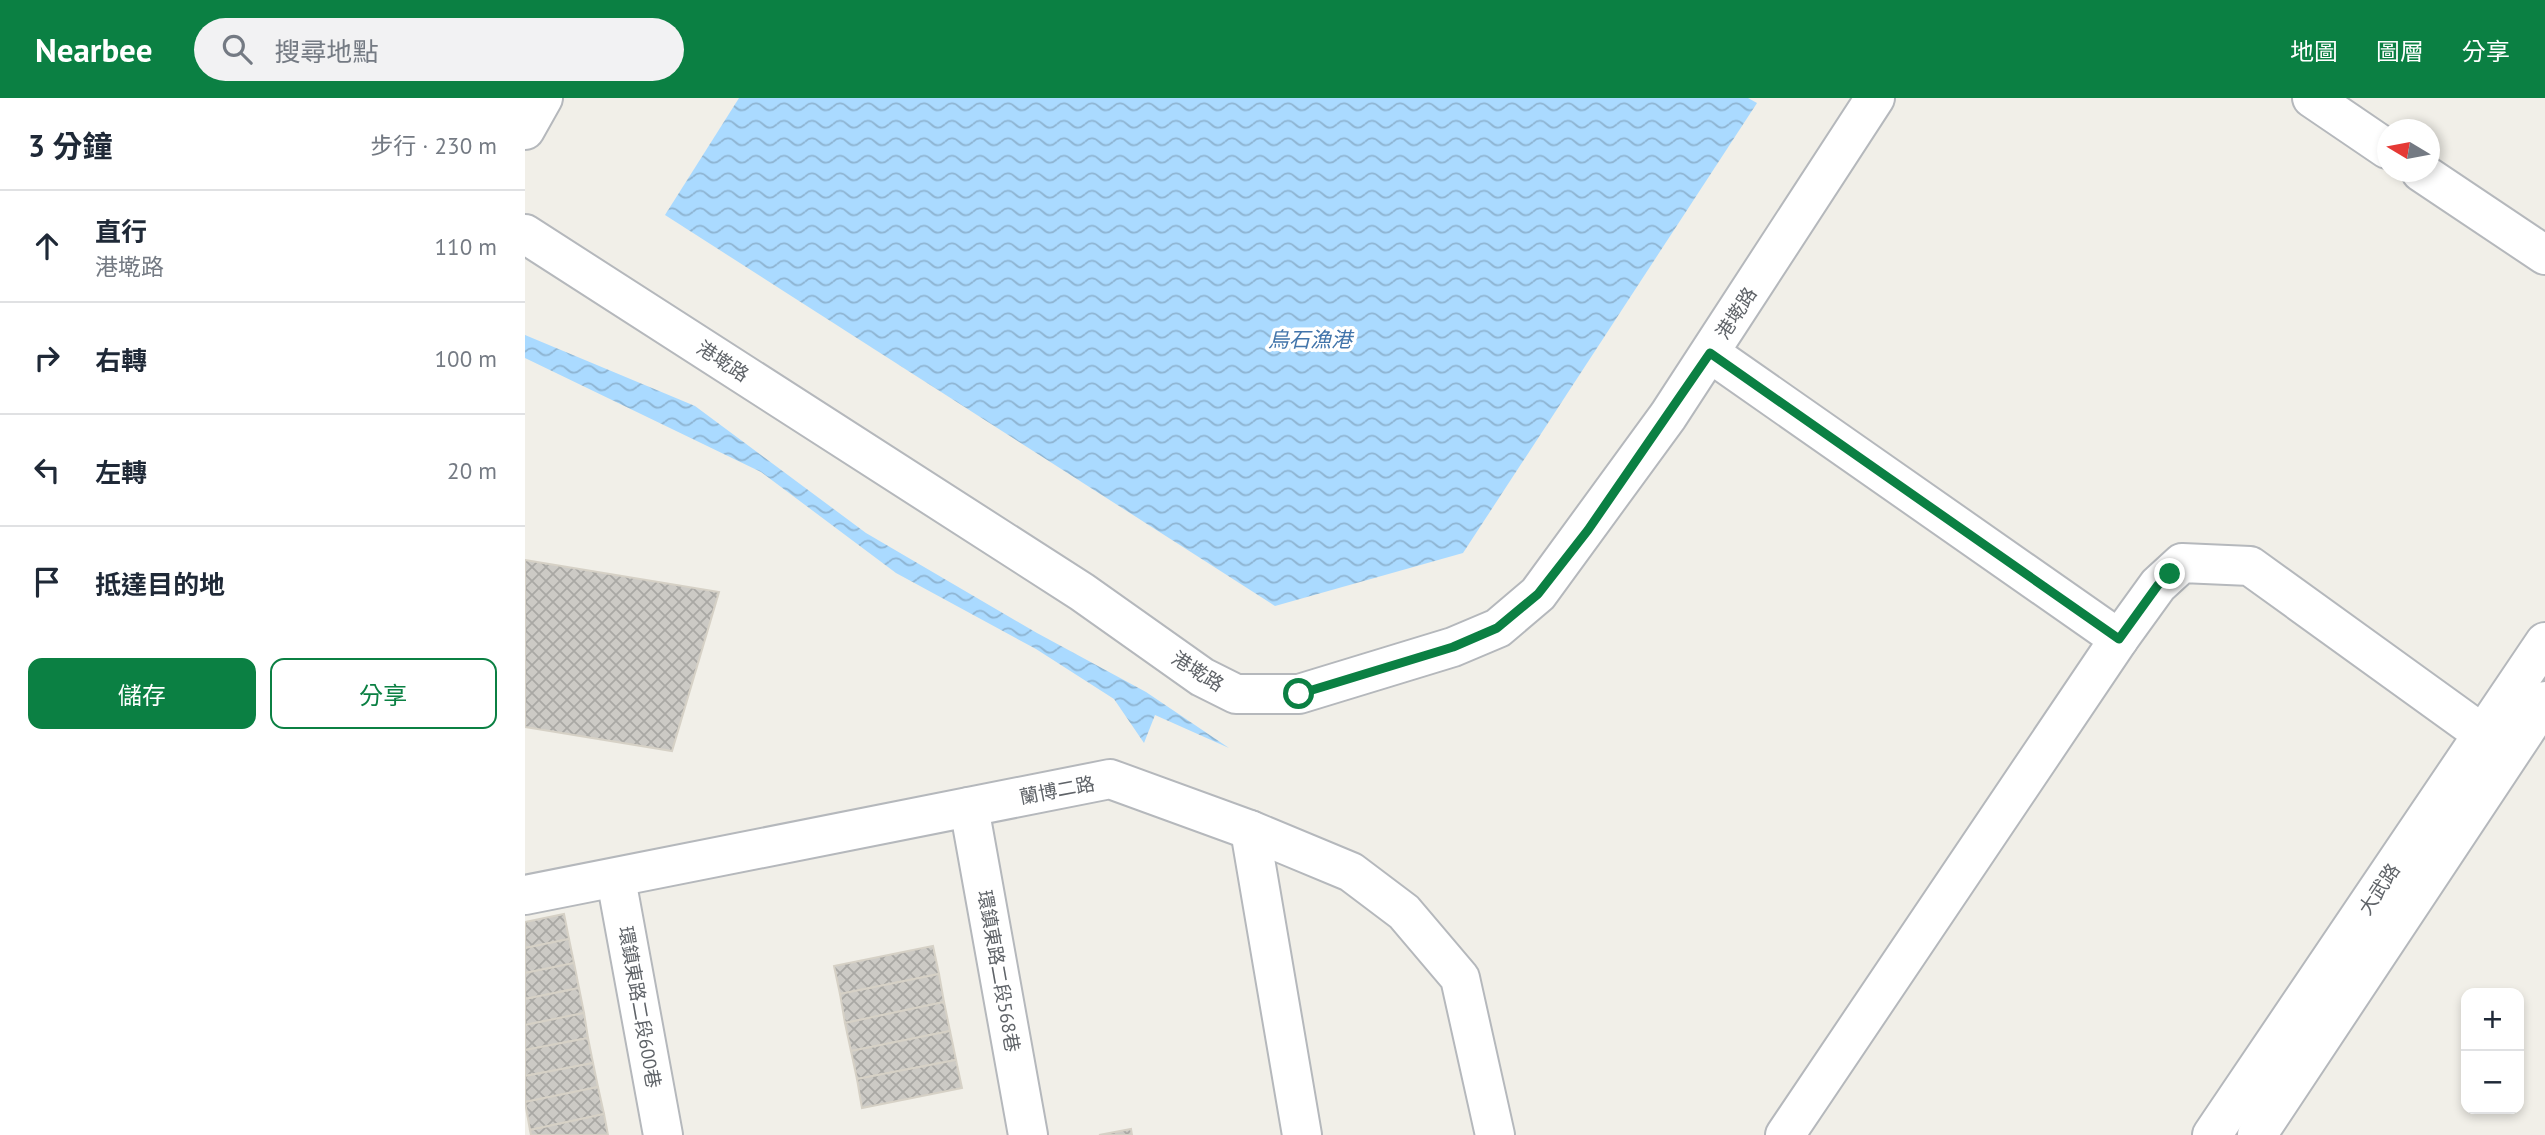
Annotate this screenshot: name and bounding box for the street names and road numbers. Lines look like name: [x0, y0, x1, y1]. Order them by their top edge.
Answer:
street label: 港墘路: [1710, 283, 1762, 343]
street label: 港墘路: [693, 335, 753, 387]
street label: 港墘路: [1167, 646, 1229, 696]
street label: 蘭博二路: [1017, 771, 1097, 809]
street label: 大武路: [2353, 859, 2405, 919]
street label: 環鎮東路二段568巷: [973, 888, 1025, 1054]
street label: 環鎮東路二段600巷: [614, 924, 666, 1090]

